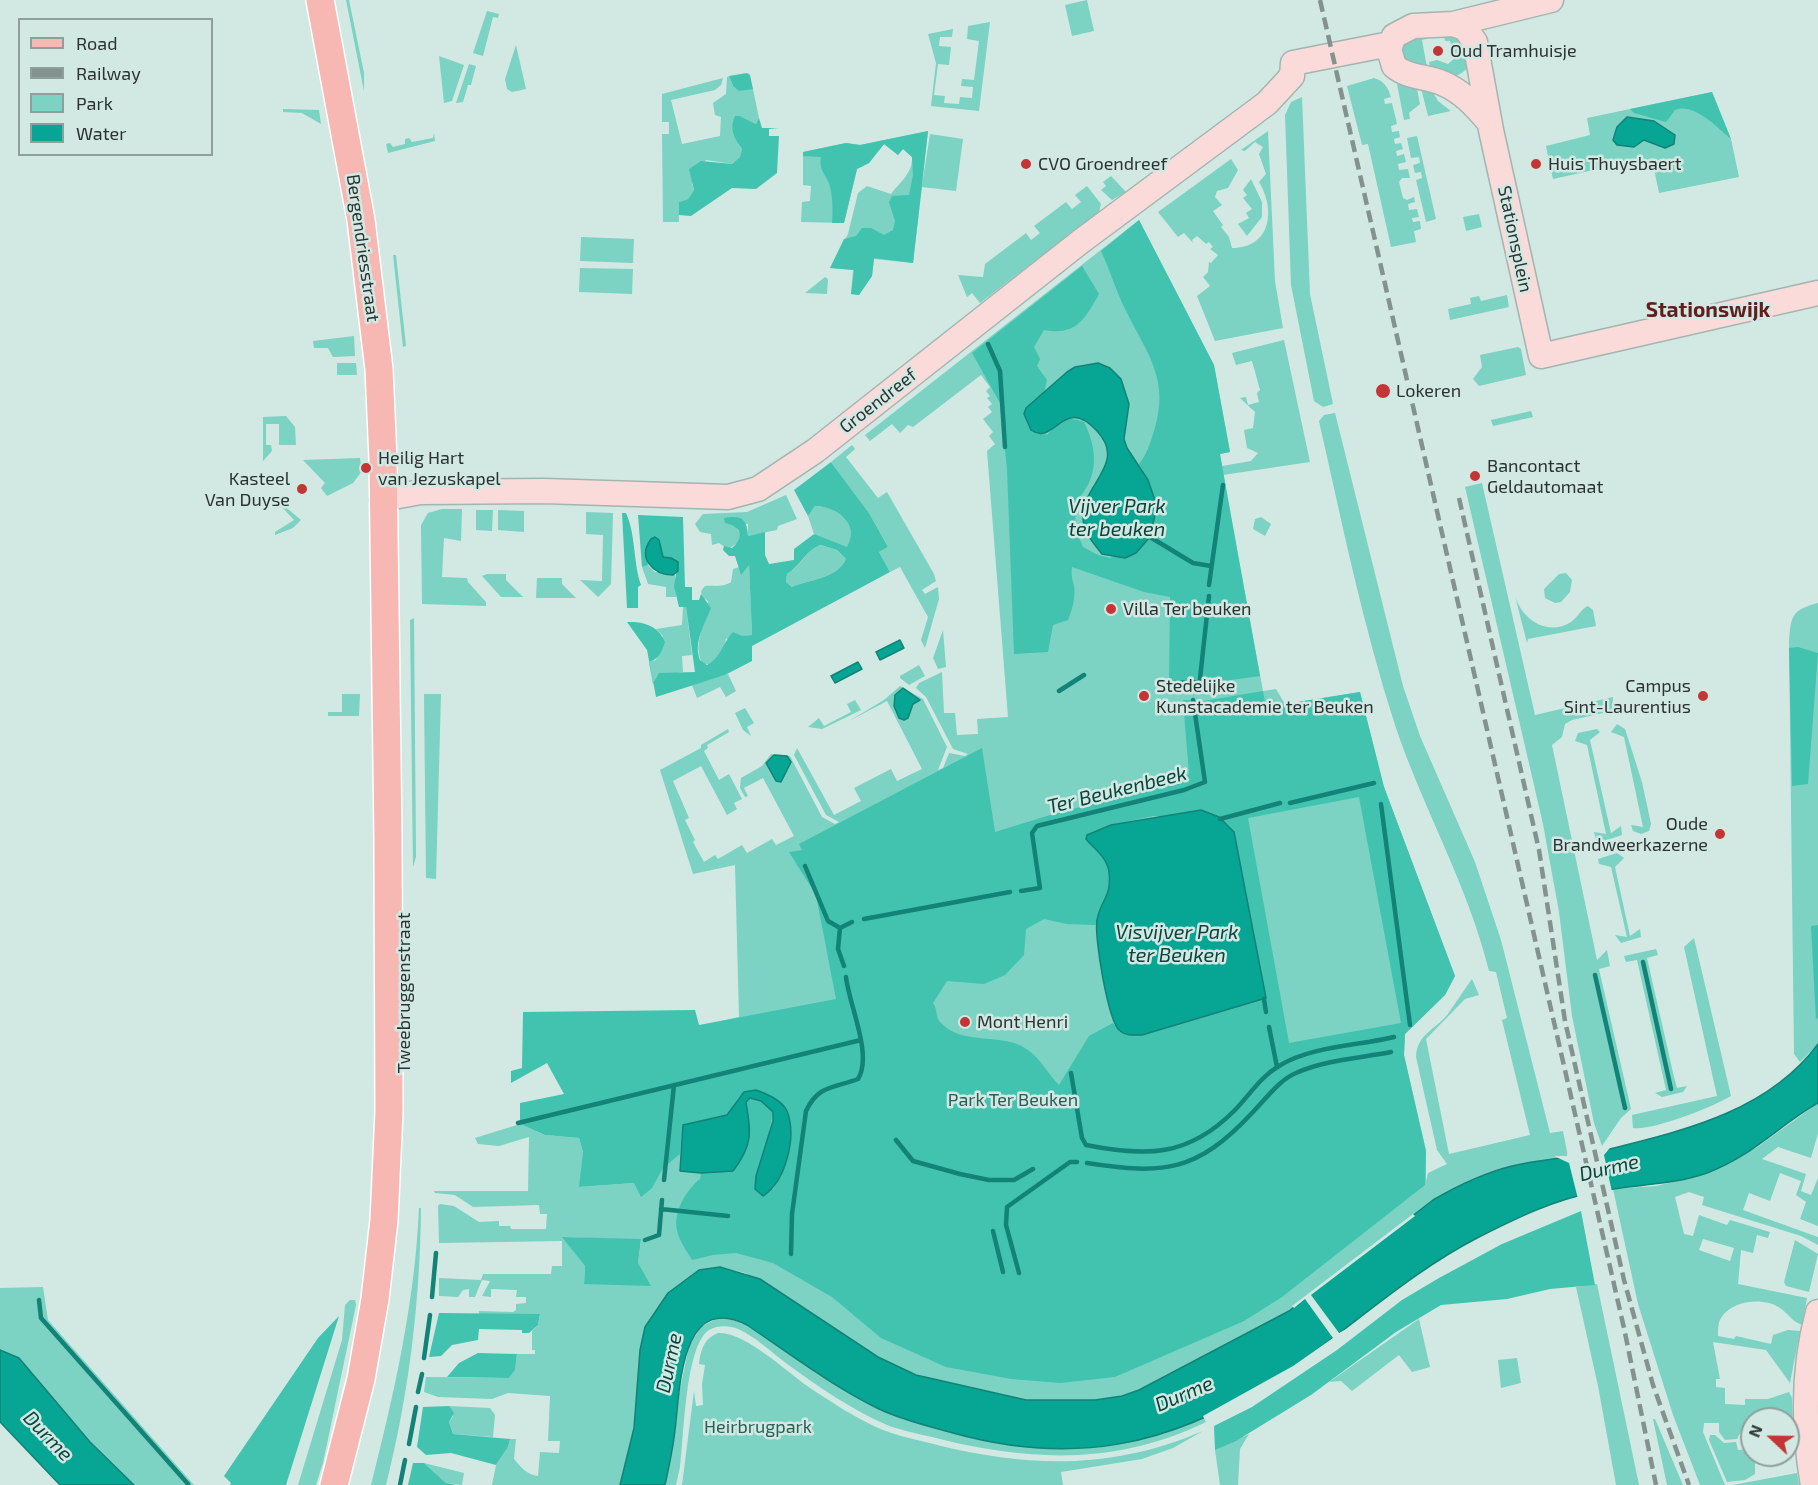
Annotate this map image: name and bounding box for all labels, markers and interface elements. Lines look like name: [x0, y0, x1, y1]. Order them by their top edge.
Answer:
legend: [18, 18, 213, 156]
text: Road: [76, 32, 117, 54]
place label: Oud Tramhuisje: [1450, 40, 1577, 62]
marker: Oud Tramhuisje: [1431, 44, 1445, 58]
text: Railway: [76, 62, 141, 84]
text: Park: [76, 92, 113, 114]
text: Water: [76, 122, 126, 144]
place label: CVO Groendreef: [1038, 153, 1167, 175]
place label: Huis Thuysbaert: [1548, 153, 1682, 175]
marker: CVO Groendreef: [1019, 157, 1033, 171]
marker: Huis Thuysbaert: [1529, 157, 1543, 171]
street label: Bergendriesstraat: [342, 173, 384, 323]
street label: Stationsplein: [1493, 184, 1537, 294]
district label: Stationswijk: [1646, 297, 1770, 323]
street label: Groendreef: [835, 364, 921, 438]
place label: Lokeren: [1396, 380, 1461, 402]
marker: Lokeren: [1374, 382, 1392, 400]
place label: Heilig Hart van Jezuskapel: [378, 447, 501, 490]
place label: Bancontact Geldautomaat: [1487, 455, 1603, 498]
marker: Heilig Hart van Jezuskapel: [359, 461, 373, 475]
place label: Kasteel Van Duyse: [205, 468, 290, 510]
marker: Bancontact Geldautomaat: [1468, 469, 1482, 483]
marker: Kasteel Van Duyse: [295, 482, 309, 496]
water label: Vijver Park ter beuken: [1068, 494, 1166, 541]
place label: Villa Ter beuken: [1123, 598, 1252, 620]
marker: Villa Ter beuken: [1104, 602, 1118, 616]
place label: Stedelijke Kunstacademie ter Beuken: [1156, 675, 1374, 718]
place label: Campus Sint-Laurentius: [1564, 675, 1691, 718]
marker: Stedelijke Kunstacademie ter Beuken: [1137, 689, 1151, 703]
marker: Campus Sint-Laurentius: [1696, 689, 1710, 703]
water label: Ter Beukenbeek: [1045, 761, 1189, 819]
place label: Oude Brandweerkazerne: [1552, 813, 1708, 856]
marker: Oude Brandweerkazerne: [1713, 827, 1727, 841]
street label: Tweebruggenstraat: [393, 913, 415, 1073]
water label: Visvijver Park ter Beuken: [1116, 920, 1238, 967]
place label: Mont Henri: [977, 1011, 1068, 1033]
marker: Mont Henri: [958, 1015, 972, 1029]
park label: Park Ter Beuken: [948, 1089, 1078, 1111]
water label: Durme: [1577, 1149, 1641, 1187]
water label: Durme: [651, 1331, 687, 1395]
water label: Durme: [1151, 1371, 1217, 1417]
water label: Durme: [18, 1406, 78, 1466]
north arrow: [1740, 1407, 1800, 1467]
park label: Heirbrugpark: [704, 1416, 812, 1438]
text: N: [1744, 1422, 1766, 1440]

